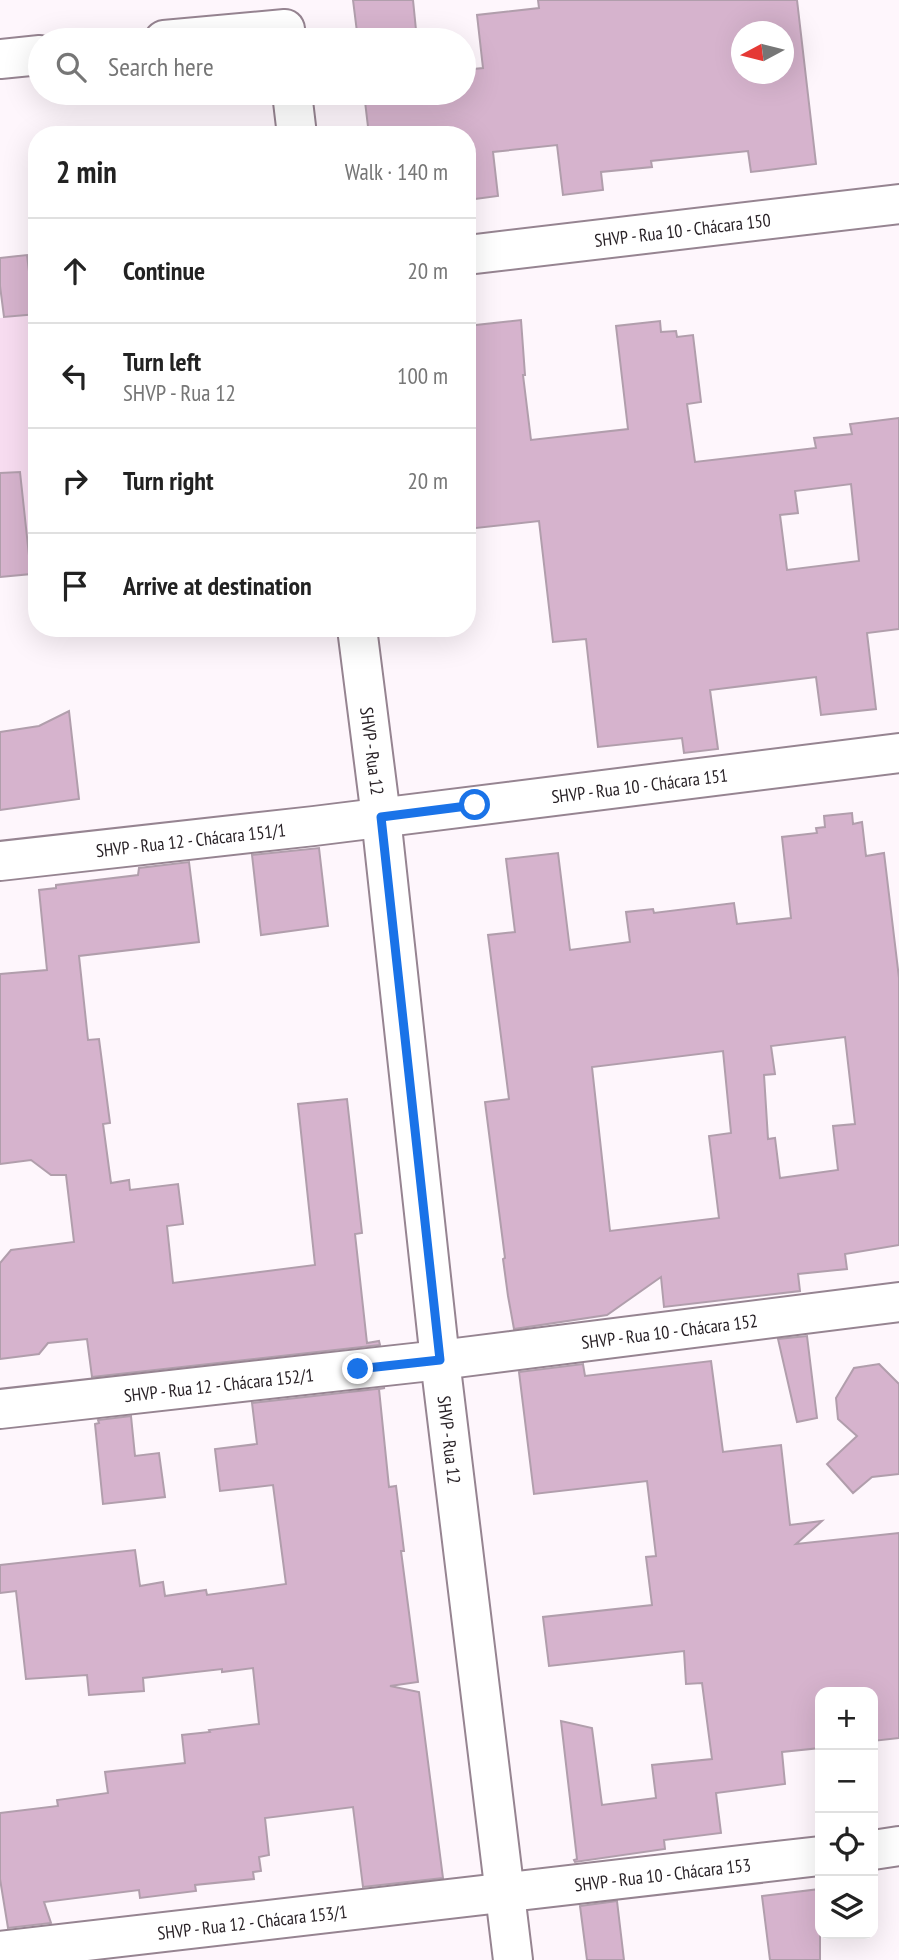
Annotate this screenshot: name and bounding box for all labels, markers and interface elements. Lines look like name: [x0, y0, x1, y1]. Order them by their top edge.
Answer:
north arrow: [731, 21, 794, 84]
search box: [28, 28, 476, 105]
icon: search: [52, 48, 90, 86]
text: Search here: [108, 50, 214, 83]
text: 2 min: [56, 152, 117, 191]
text: Walk · 140 m: [345, 157, 448, 186]
street label: SHVP - Rua 10 - Chácara 150: [593, 208, 772, 251]
icon: ahead: [56, 252, 94, 290]
text: Continue: [123, 254, 205, 287]
text: 20 m: [407, 256, 448, 285]
text: Turn left: [123, 345, 201, 378]
icon: left: [56, 357, 94, 395]
text: 100 m: [397, 361, 448, 390]
text: SHVP - Rua 12: [123, 378, 236, 407]
icon: right: [56, 462, 94, 500]
text: Turn right: [123, 464, 214, 497]
text: 20 m: [407, 466, 448, 495]
icon: arrive: [56, 567, 94, 605]
text: Arrive at destination: [123, 569, 312, 602]
street label: SHVP - Rua 12: [356, 706, 390, 796]
street label: SHVP - Rua 10 - Chácara 151: [550, 763, 729, 808]
route start: [459, 789, 490, 820]
street label: SHVP - Rua 12 - Chácara 151/1: [95, 818, 287, 862]
street label: SHVP - Rua 10 - Chácara 152: [580, 1308, 759, 1354]
route end: [342, 1353, 373, 1384]
street label: SHVP - Rua 12 - Chácara 152/1: [123, 1363, 315, 1407]
street label: SHVP - Rua 12: [433, 1394, 466, 1485]
map controls: [815, 1687, 878, 1939]
button: +: [815, 1687, 878, 1750]
button: −: [815, 1750, 878, 1813]
button: locate: [815, 1813, 878, 1876]
street label: SHVP - Rua 10 - Chácara 153: [573, 1853, 752, 1896]
button: layers: [815, 1876, 878, 1939]
street label: SHVP - Rua 12 - Chácara 153/1: [156, 1899, 348, 1944]

